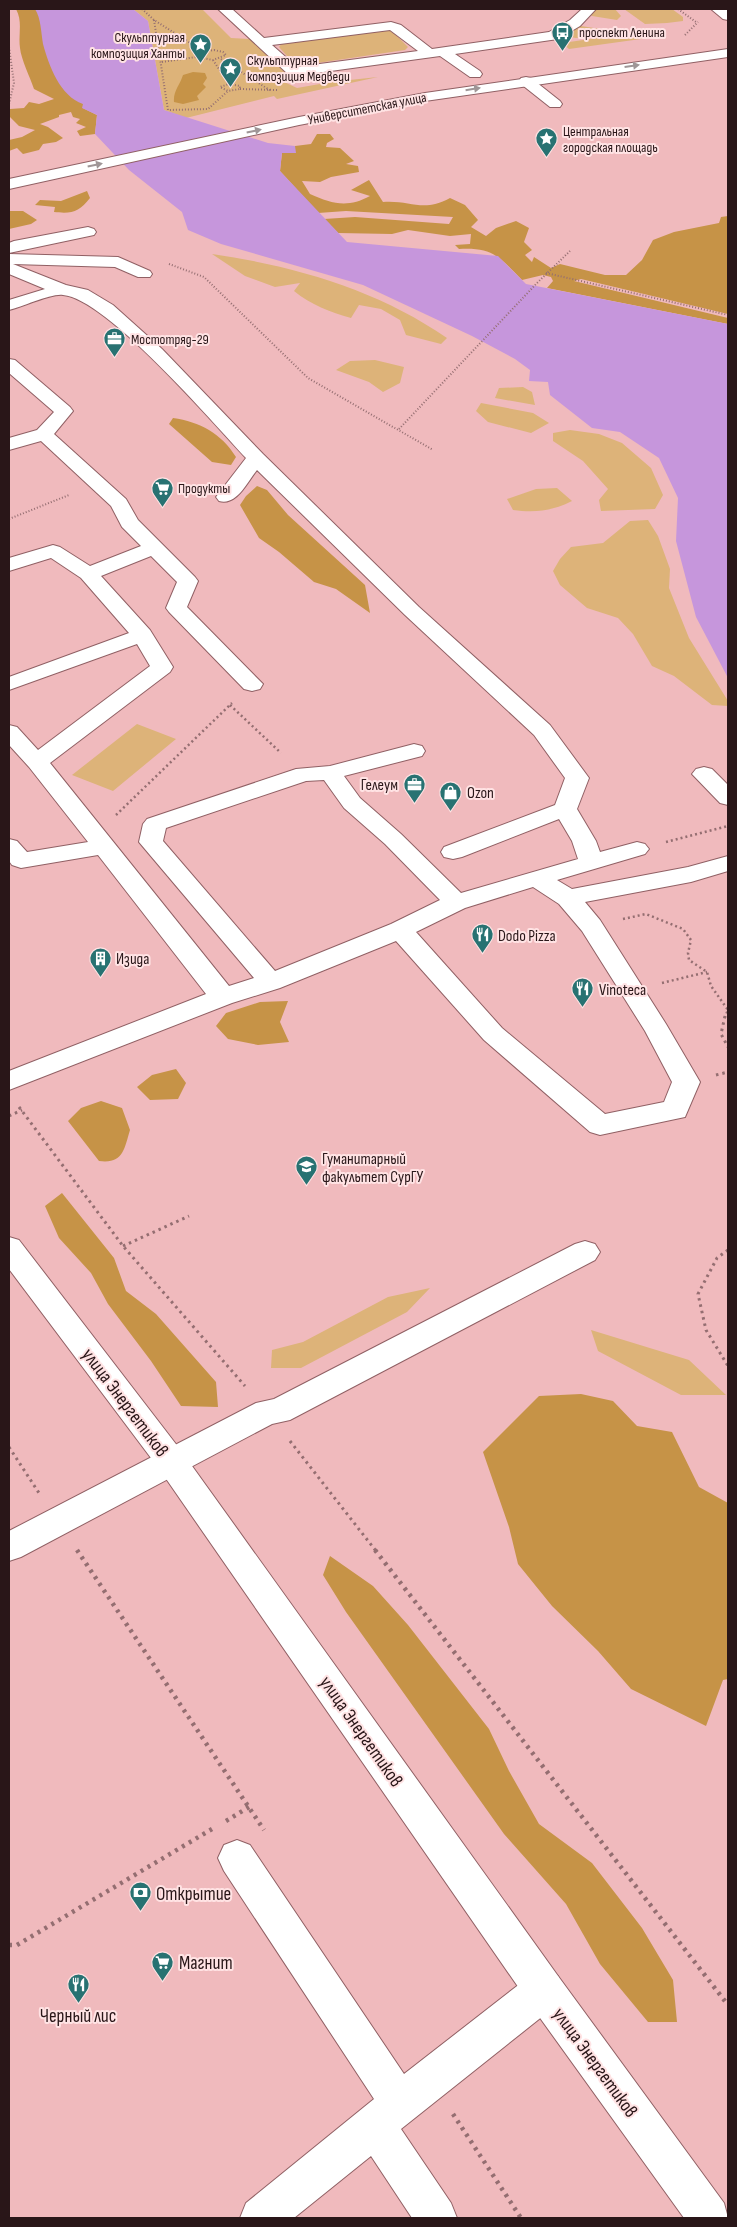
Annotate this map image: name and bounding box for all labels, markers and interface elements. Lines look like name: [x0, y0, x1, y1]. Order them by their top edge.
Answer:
bus stop icon: проспект Ленина: [551, 20, 575, 51]
place label: проспект Ленина: [579, 24, 665, 41]
place label: Скульптурная композиция Ханты: [91, 29, 185, 62]
place icon: Скульптурная композиция Ханты: [189, 33, 213, 64]
place label: Скульптурная композиция Медведи: [247, 52, 350, 85]
place icon: Скульптурная композиция Медведи: [219, 56, 243, 87]
one-way arrow: [624, 62, 640, 70]
one-way arrow: [465, 85, 481, 93]
street label: Университетская улица: [306, 89, 428, 128]
place label: Центральная городская площадь: [563, 123, 658, 156]
one-way arrow: [247, 127, 262, 135]
place icon: Центральная городская площадь: [535, 127, 559, 158]
one-way arrow: [88, 161, 103, 169]
office icon: Мостотряд-29: [103, 327, 127, 358]
place label: Мостотряд-29: [131, 331, 209, 348]
supermarket icon: Продукты: [150, 476, 174, 507]
place label: Продукты: [178, 480, 230, 497]
office icon: Гелеум: [402, 772, 426, 803]
place label: Гелеум: [361, 776, 398, 795]
shop icon: Ozon: [439, 780, 463, 811]
place label: Ozon: [467, 784, 494, 803]
restaurant icon: Dodo Pizza: [470, 923, 494, 954]
place label: Dodo Pizza: [498, 927, 556, 946]
building icon: Изида: [88, 946, 112, 977]
place label: Изида: [116, 950, 149, 969]
restaurant icon: Vinoteca: [571, 977, 595, 1008]
place label: Vinoteca: [599, 981, 646, 1000]
place label: Гуманитарный факультет СурГУ: [322, 1150, 424, 1187]
school or university icon: Гуманитарный факультет СурГУ: [294, 1155, 318, 1186]
street label: улица Энергетиков: [77, 1344, 173, 1462]
street label: улица Энергетиков: [314, 1672, 407, 1792]
bank icon: Открытие: [128, 1881, 152, 1912]
place label: Открытие: [156, 1883, 231, 1906]
supermarket icon: Магнит: [151, 1950, 175, 1981]
place label: Магнит: [179, 1952, 233, 1975]
restaurant icon: Черный лис: [66, 1972, 90, 2003]
street label: улица Энергетиков: [547, 2004, 642, 2122]
place label: Черный лис: [40, 2005, 116, 2028]

